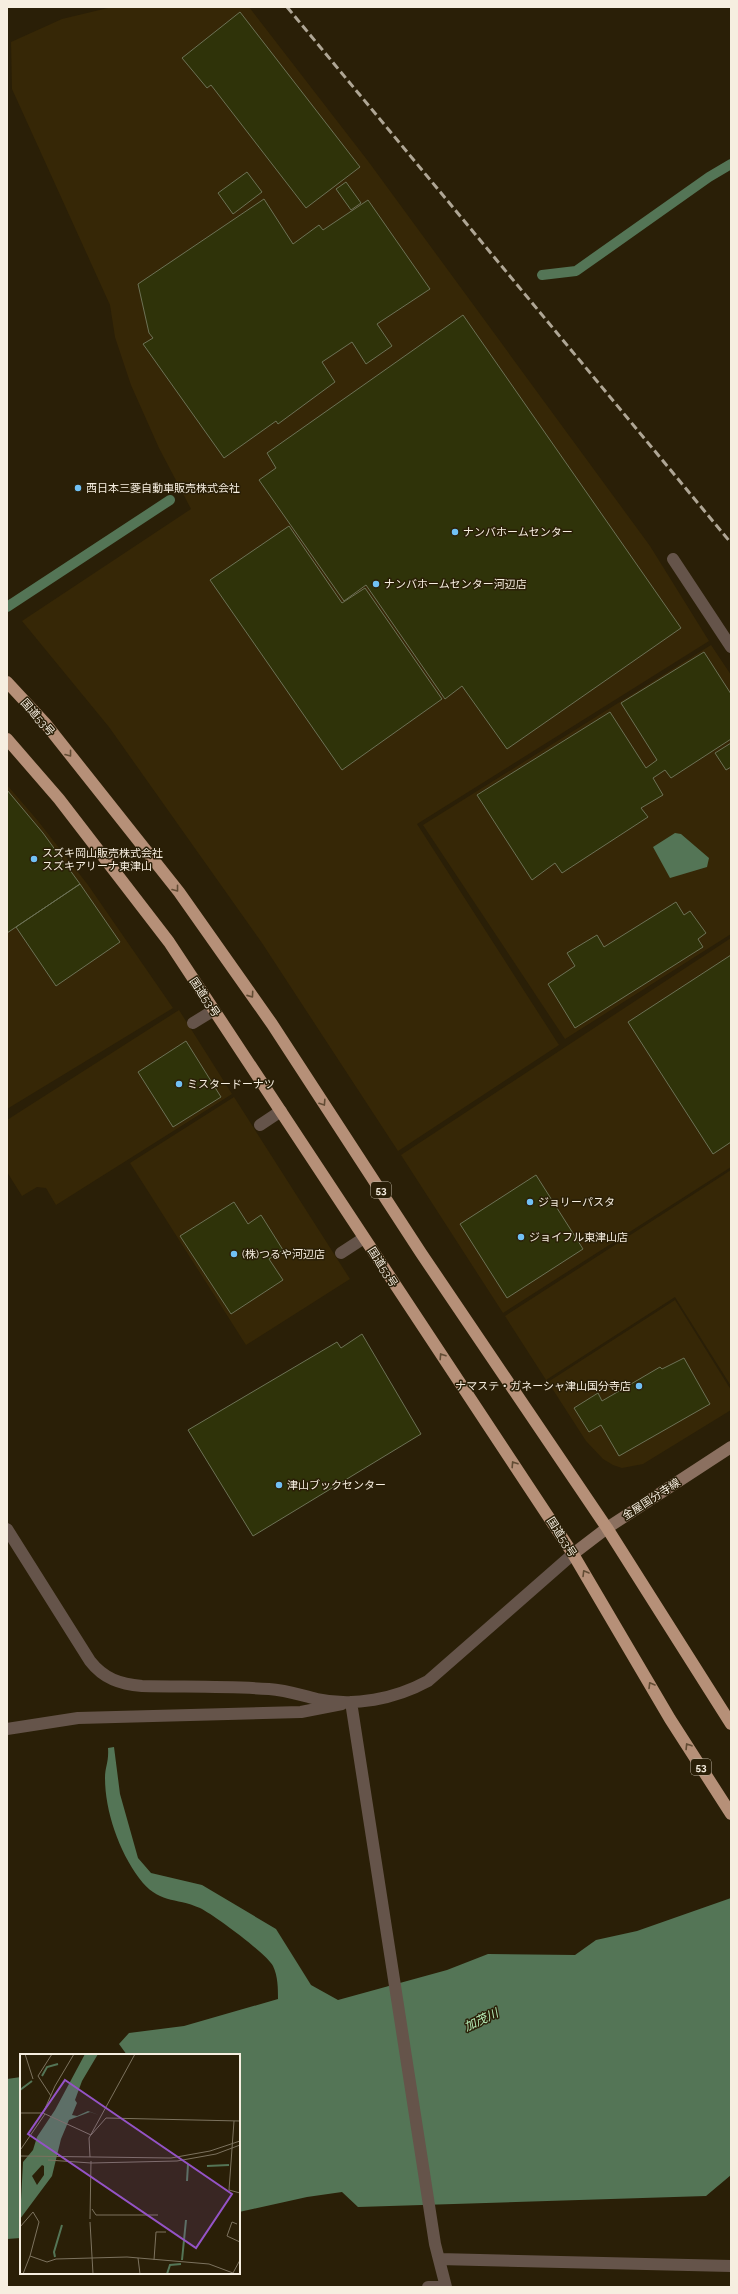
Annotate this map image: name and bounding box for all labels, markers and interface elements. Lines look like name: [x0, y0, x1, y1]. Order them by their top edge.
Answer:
place label: 西日本三菱自動車販売株式会社: [86, 482, 240, 495]
marker: 西日本三菱自動車販売株式会社: [73, 483, 83, 493]
place label: ナンバホームセンター: [463, 526, 573, 539]
marker: ナンバホームセンター: [450, 527, 460, 537]
place label: ナンバホームセンター河辺店: [384, 578, 527, 591]
marker: ナンバホームセンター河辺店: [371, 579, 381, 589]
street label: 国道53号: [18, 696, 57, 739]
one-way arrow: [64, 749, 71, 756]
place label: スズキ岡山販売株式会社 スズキアリーナ東津山: [42, 847, 163, 873]
marker: スズキ岡山販売株式会社 スズキアリーナ東津山: [29, 854, 39, 864]
one-way arrow: [171, 884, 178, 891]
street label: 国道53号: [187, 975, 223, 1020]
one-way arrow: [246, 990, 253, 997]
place label: ミスタードーナツ: [187, 1078, 275, 1091]
marker: ミスタードーナツ: [174, 1079, 184, 1089]
one-way arrow: [318, 1099, 326, 1106]
road number: 53: [371, 1182, 391, 1198]
place label: ジョリーパスタ: [538, 1196, 615, 1209]
marker: ジョリーパスタ: [525, 1197, 535, 1207]
place label: ジョイフル東津山店: [529, 1231, 628, 1244]
marker: ジョイフル東津山店: [516, 1232, 526, 1242]
street label: 国道53号: [365, 1245, 400, 1290]
place label: (株)つるや河辺店: [242, 1248, 325, 1261]
marker: (株)つるや河辺店: [229, 1249, 239, 1259]
one-way arrow: [439, 1353, 447, 1360]
place label: ナマステ・ガネーシャ津山国分寺店: [455, 1380, 631, 1393]
marker: ナマステ・ガネーシャ津山国分寺店: [634, 1381, 644, 1391]
one-way arrow: [512, 1462, 519, 1469]
street label: 金屋国分寺線: [620, 1476, 682, 1523]
place label: 津山ブックセンター: [287, 1479, 386, 1492]
marker: 津山ブックセンター: [274, 1480, 284, 1490]
street label: 国道53号: [544, 1515, 579, 1560]
one-way arrow: [582, 1570, 589, 1577]
one-way arrow: [648, 1682, 655, 1689]
one-way arrow: [685, 1743, 692, 1750]
road number: 53: [691, 1759, 711, 1775]
water label: 加茂川: [462, 2005, 502, 2034]
inset map: [20, 2054, 240, 2274]

